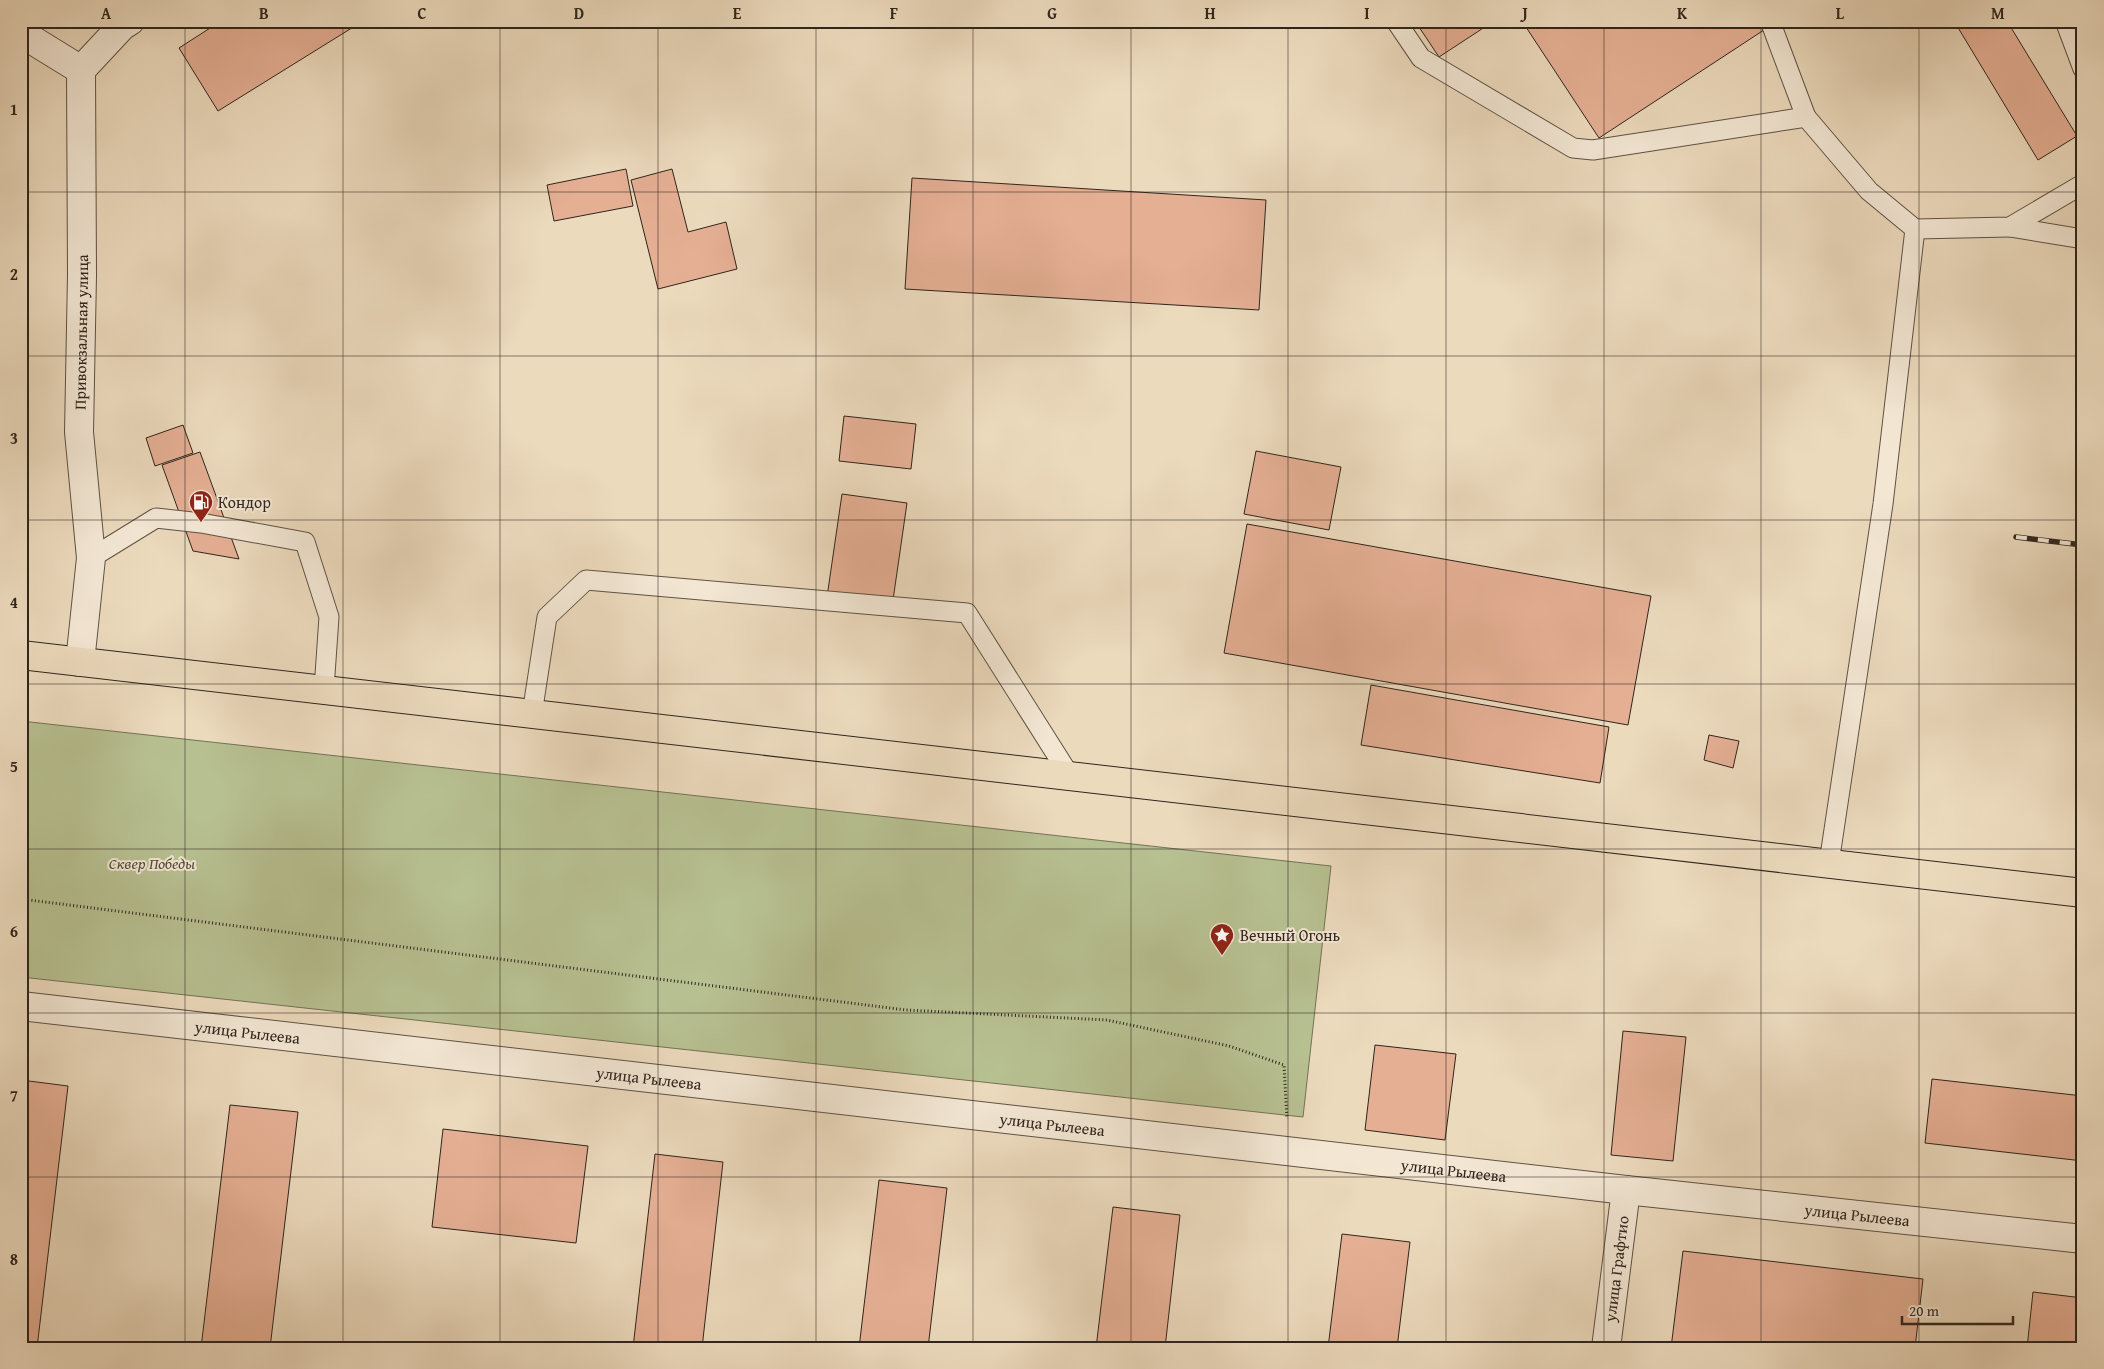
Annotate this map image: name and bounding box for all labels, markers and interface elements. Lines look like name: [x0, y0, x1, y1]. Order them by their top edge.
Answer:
text: A: [101, 1, 112, 25]
text: B: [259, 1, 269, 25]
text: C: [417, 1, 427, 25]
text: D: [574, 1, 584, 25]
text: E: [733, 1, 742, 25]
text: F: [890, 1, 898, 25]
text: G: [1047, 1, 1057, 25]
text: H: [1204, 1, 1216, 25]
text: I: [1364, 1, 1370, 25]
text: J: [1519, 1, 1528, 25]
text: K: [1677, 1, 1688, 25]
text: L: [1836, 1, 1845, 25]
text: M: [1991, 1, 2005, 25]
text: 1: [10, 97, 18, 121]
street label: Привокзальная улица: [67, 254, 94, 410]
text: 2: [10, 262, 18, 286]
text: 3: [10, 426, 18, 450]
fuel station icon: Кондор: [188, 489, 214, 523]
place label: Кондор: [218, 490, 271, 514]
text: 4: [10, 590, 18, 614]
text: 5: [10, 754, 18, 778]
park label: Сквер Победы: [109, 851, 195, 875]
text: 6: [10, 919, 18, 943]
place icon: Вечный Огонь: [1209, 922, 1235, 956]
place label: Вечный Огонь: [1240, 923, 1341, 947]
street label: улица Рылеева: [193, 1014, 302, 1050]
street label: улица Рылеева: [594, 1060, 703, 1096]
text: 7: [10, 1083, 18, 1107]
street label: улица Рылеева: [997, 1106, 1107, 1142]
street label: улица Рылеева: [1399, 1152, 1508, 1188]
street label: улица Рылеева: [1802, 1197, 1911, 1232]
street label: улица Графтио: [1597, 1214, 1635, 1324]
text: 8: [10, 1247, 18, 1271]
scale bar: [1902, 1294, 2013, 1326]
text: 20 m: [1909, 1300, 1940, 1321]

